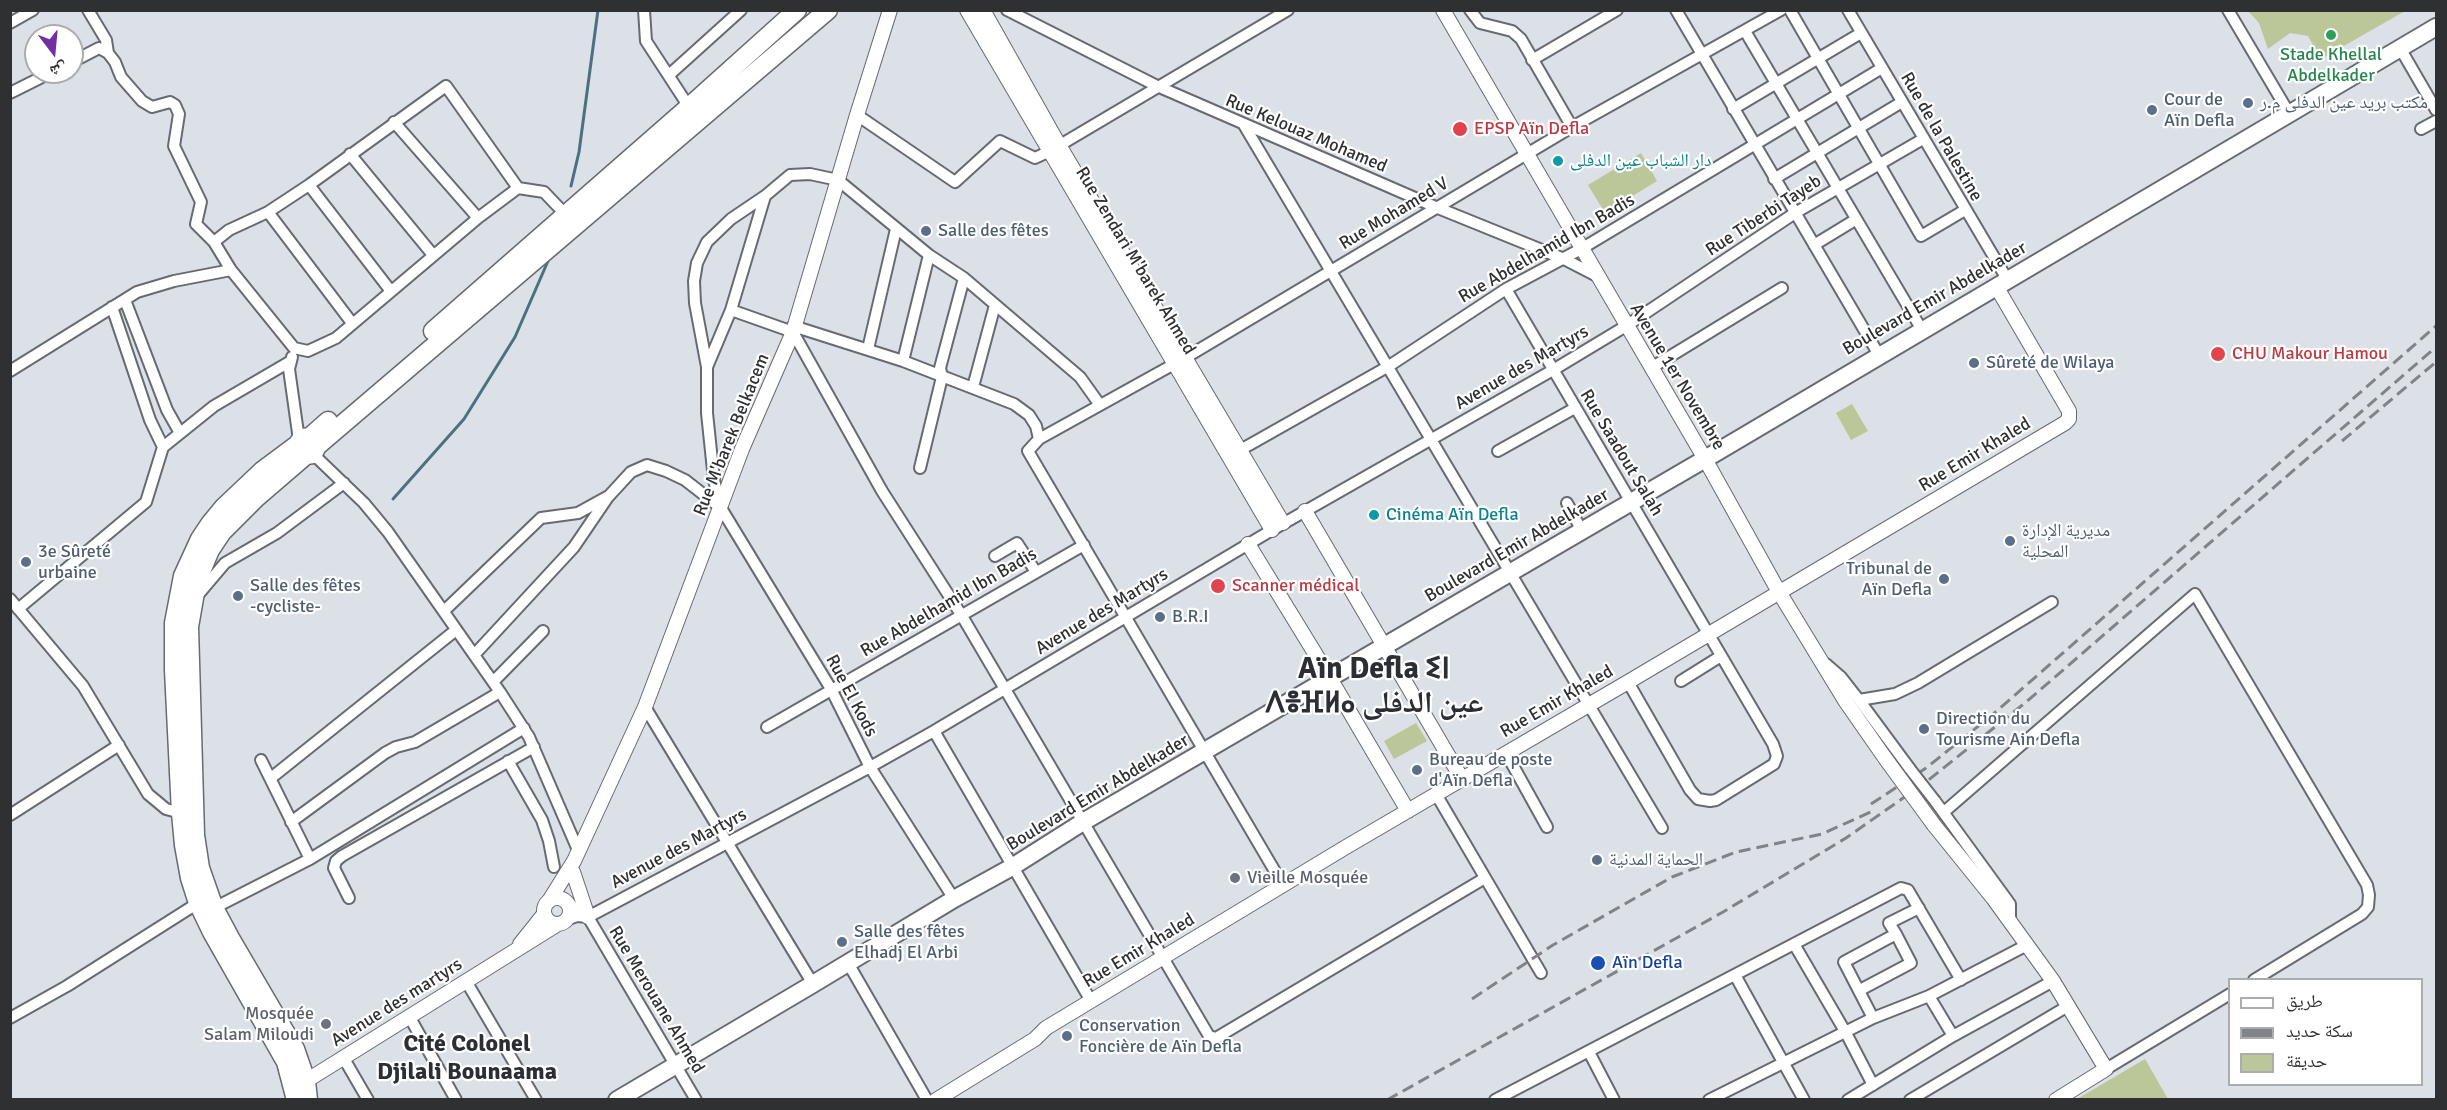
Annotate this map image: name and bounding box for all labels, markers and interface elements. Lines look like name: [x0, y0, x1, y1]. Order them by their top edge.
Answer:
north arrow: [24, 24, 84, 84]
marker: Stade Khellal Abdelkader: [2324, 28, 2338, 42]
place label: Stade Khellal Abdelkader: [2280, 44, 2382, 86]
text: ش: [47, 57, 69, 81]
street label: Rue de la Palestine: [1895, 69, 1987, 205]
place label: Cour de Aïn Defla: [2164, 89, 2235, 132]
street label: Rue Kelouaz Mohamed: [1222, 90, 1390, 178]
place label: مكتب بريد عين الدفلى م.ر: [2260, 92, 2428, 114]
marker: مكتب بريد عين الدفلى م.ر: [2241, 96, 2255, 110]
marker: Cour de Aïn Defla: [2145, 103, 2159, 117]
place label: EPSP Aïn Defla: [1474, 118, 1589, 140]
marker: EPSP Aïn Defla: [1451, 120, 1469, 138]
place label: دار الشباب عين الدفلى: [1570, 150, 1711, 172]
marker: دار الشباب عين الدفلى: [1551, 154, 1565, 168]
street label: Rue Zendari M'barek Ahmed: [1070, 163, 1200, 359]
street label: Rue Tiberbi Tayeb: [1702, 171, 1826, 261]
street label: Rue Mohamed V: [1336, 173, 1452, 255]
street label: Rue Abdelhamid Ibn Badis: [1455, 190, 1639, 308]
place label: Salle des fêtes: [938, 220, 1049, 242]
marker: Salle des fêtes: [919, 224, 933, 238]
street label: Boulevard Emir Abdelkader: [1839, 237, 2031, 361]
street label: Avenue 1er Novembre: [1625, 300, 1729, 454]
street label: Avenue des Martyrs: [1451, 321, 1593, 415]
place label: CHU Makour Hamou: [2232, 343, 2388, 365]
marker: CHU Makour Hamou: [2209, 345, 2227, 363]
street label: Rue M'barek Belkacem: [690, 351, 774, 519]
place label: Sûreté de Wilaya: [1986, 352, 2114, 374]
marker: Sûreté de Wilaya: [1967, 356, 1981, 370]
street label: Rue Saadout Salah: [1575, 386, 1667, 520]
street label: Rue Emir Khaled: [1915, 413, 2035, 497]
street label: Boulevard Emir Abdelkader: [1421, 484, 1613, 608]
place label: Cinéma Aïn Defla: [1386, 504, 1519, 526]
marker: Cinéma Aïn Defla: [1367, 508, 1381, 522]
place label: مديرية الإدارة المحلية: [2022, 520, 2110, 562]
marker: مديرية الإدارة المحلية: [2003, 534, 2017, 548]
place label: 3e Sûreté urbaine: [38, 541, 111, 584]
street label: Rue Abdelhamid Ibn Badis: [857, 544, 1041, 662]
marker: 3e Sûreté urbaine: [19, 555, 33, 569]
place label: Tribunal de Aïn Defla: [1846, 558, 1932, 600]
street label: Avenue des Martyrs: [1032, 564, 1172, 660]
marker: Tribunal de Aïn Defla: [1937, 572, 1951, 586]
place label: Salle des fêtes -cycliste-: [250, 575, 361, 618]
place label: Scanner médical: [1232, 575, 1359, 597]
marker: Scanner médical: [1209, 577, 1227, 595]
marker: Salle des fêtes -cycliste-: [231, 589, 245, 603]
place label: B.R.I: [1172, 606, 1208, 628]
marker: B.R.I: [1153, 610, 1167, 624]
street label: Rue El Kods: [820, 651, 882, 741]
district label: Aïn Defla ⵉⵏ ⴷⴻⴼⵍⴰ عين الدفلى: [1265, 652, 1483, 722]
street label: Rue Emir Khaled: [1497, 661, 1617, 743]
place label: Direction du Tourisme Ain Defla: [1936, 708, 2080, 750]
marker: Direction du Tourisme Ain Defla: [1917, 722, 1931, 736]
street label: Boulevard Emir Abdelkader: [1003, 730, 1193, 856]
place label: Bureau de poste d'Aïn Defla: [1429, 749, 1552, 792]
marker: Bureau de poste d'Aïn Defla: [1410, 763, 1424, 777]
street label: Avenue des Martyrs: [607, 804, 751, 894]
place label: الحماية المدنية: [1609, 849, 1703, 871]
marker: الحماية المدنية: [1590, 853, 1604, 867]
place label: Vieille Mosquée: [1247, 867, 1368, 889]
marker: Vieille Mosquée: [1228, 871, 1242, 885]
street label: Rue Emir Khaled: [1079, 909, 1199, 993]
place label: Salle des fêtes Elhadj El Arbi: [854, 921, 965, 964]
street label: Rue Merouane Ahmed: [604, 923, 708, 1077]
marker: Salle des fêtes Elhadj El Arbi: [835, 935, 849, 949]
place label: Aïn Defla: [1612, 952, 1683, 974]
street label: Avenue des martyrs: [328, 954, 466, 1052]
marker: Aïn Defla: [1589, 954, 1607, 972]
legend: [2228, 978, 2423, 1086]
text: طريق: [2286, 990, 2323, 1012]
place label: Mosquée Salam Miloudi: [204, 1003, 314, 1046]
place label: Conservation Foncière de Aïn Defla: [1079, 1015, 1242, 1058]
marker: Mosquée Salam Miloudi: [319, 1017, 333, 1031]
text: سكة حديد: [2286, 1020, 2353, 1042]
marker: Conservation Foncière de Aïn Defla: [1060, 1029, 1074, 1043]
district label: Cité Colonel Djilali Bounaama: [377, 1031, 557, 1087]
text: حديقة: [2286, 1050, 2327, 1072]

